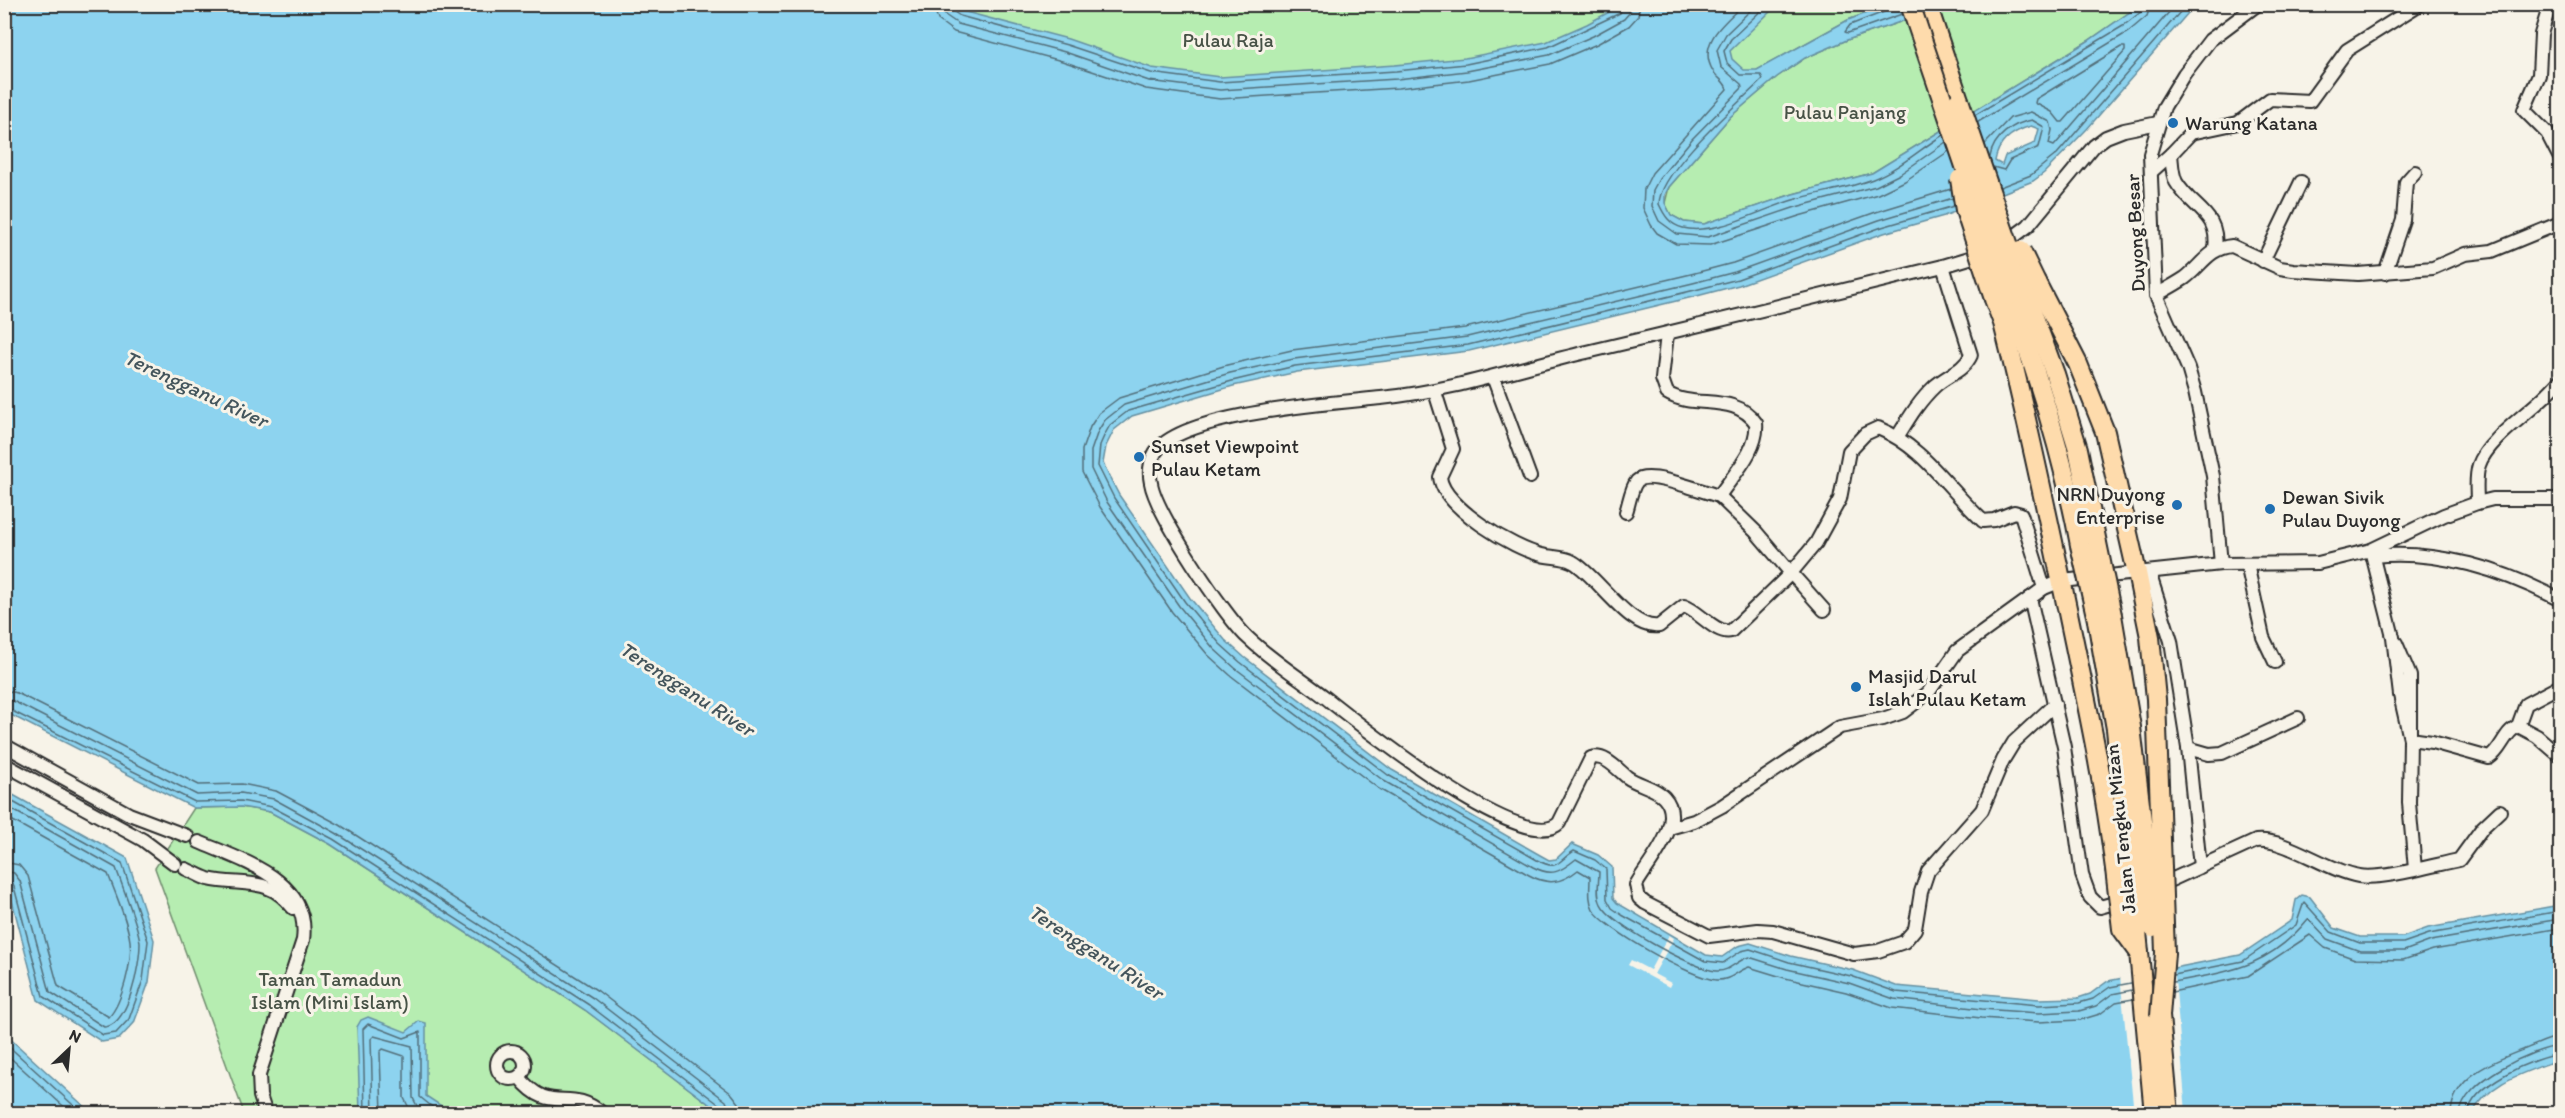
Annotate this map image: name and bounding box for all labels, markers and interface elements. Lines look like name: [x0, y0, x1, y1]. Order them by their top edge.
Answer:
park label: Pulau Raja: [1182, 28, 1274, 52]
park label: Pulau Panjang: [1784, 100, 1907, 124]
place label: Warung Katana: [2185, 111, 2318, 135]
marker: Warung Katana: [2166, 116, 2180, 130]
street label: Duyong Besar: [2120, 173, 2150, 293]
water label: Terengganu River: [120, 344, 274, 434]
place label: Sunset Viewpoint Pulau Ketam: [1151, 434, 1299, 481]
marker: Sunset Viewpoint Pulau Ketam: [1132, 450, 1146, 464]
place label: NRN Duyong Enterprise: [2056, 482, 2166, 529]
place label: Dewan Sivik Pulau Duyong: [2282, 485, 2401, 532]
marker: NRN Duyong Enterprise: [2170, 498, 2184, 512]
marker: Dewan Sivik Pulau Duyong: [2263, 502, 2277, 516]
water label: Terengganu River: [615, 636, 761, 743]
place label: Masjid Darul Islah Pulau Ketam: [1868, 664, 2026, 711]
marker: Masjid Darul Islah Pulau Ketam: [1849, 680, 1863, 694]
street label: Jalan Tengku Mizan: [2099, 743, 2141, 915]
water label: Terengganu River: [1024, 899, 1170, 1006]
park label: Taman Tamadun Islam (Mini Islam): [251, 967, 409, 1014]
north arrow: [39, 1019, 99, 1079]
text: N: [66, 1025, 84, 1047]

